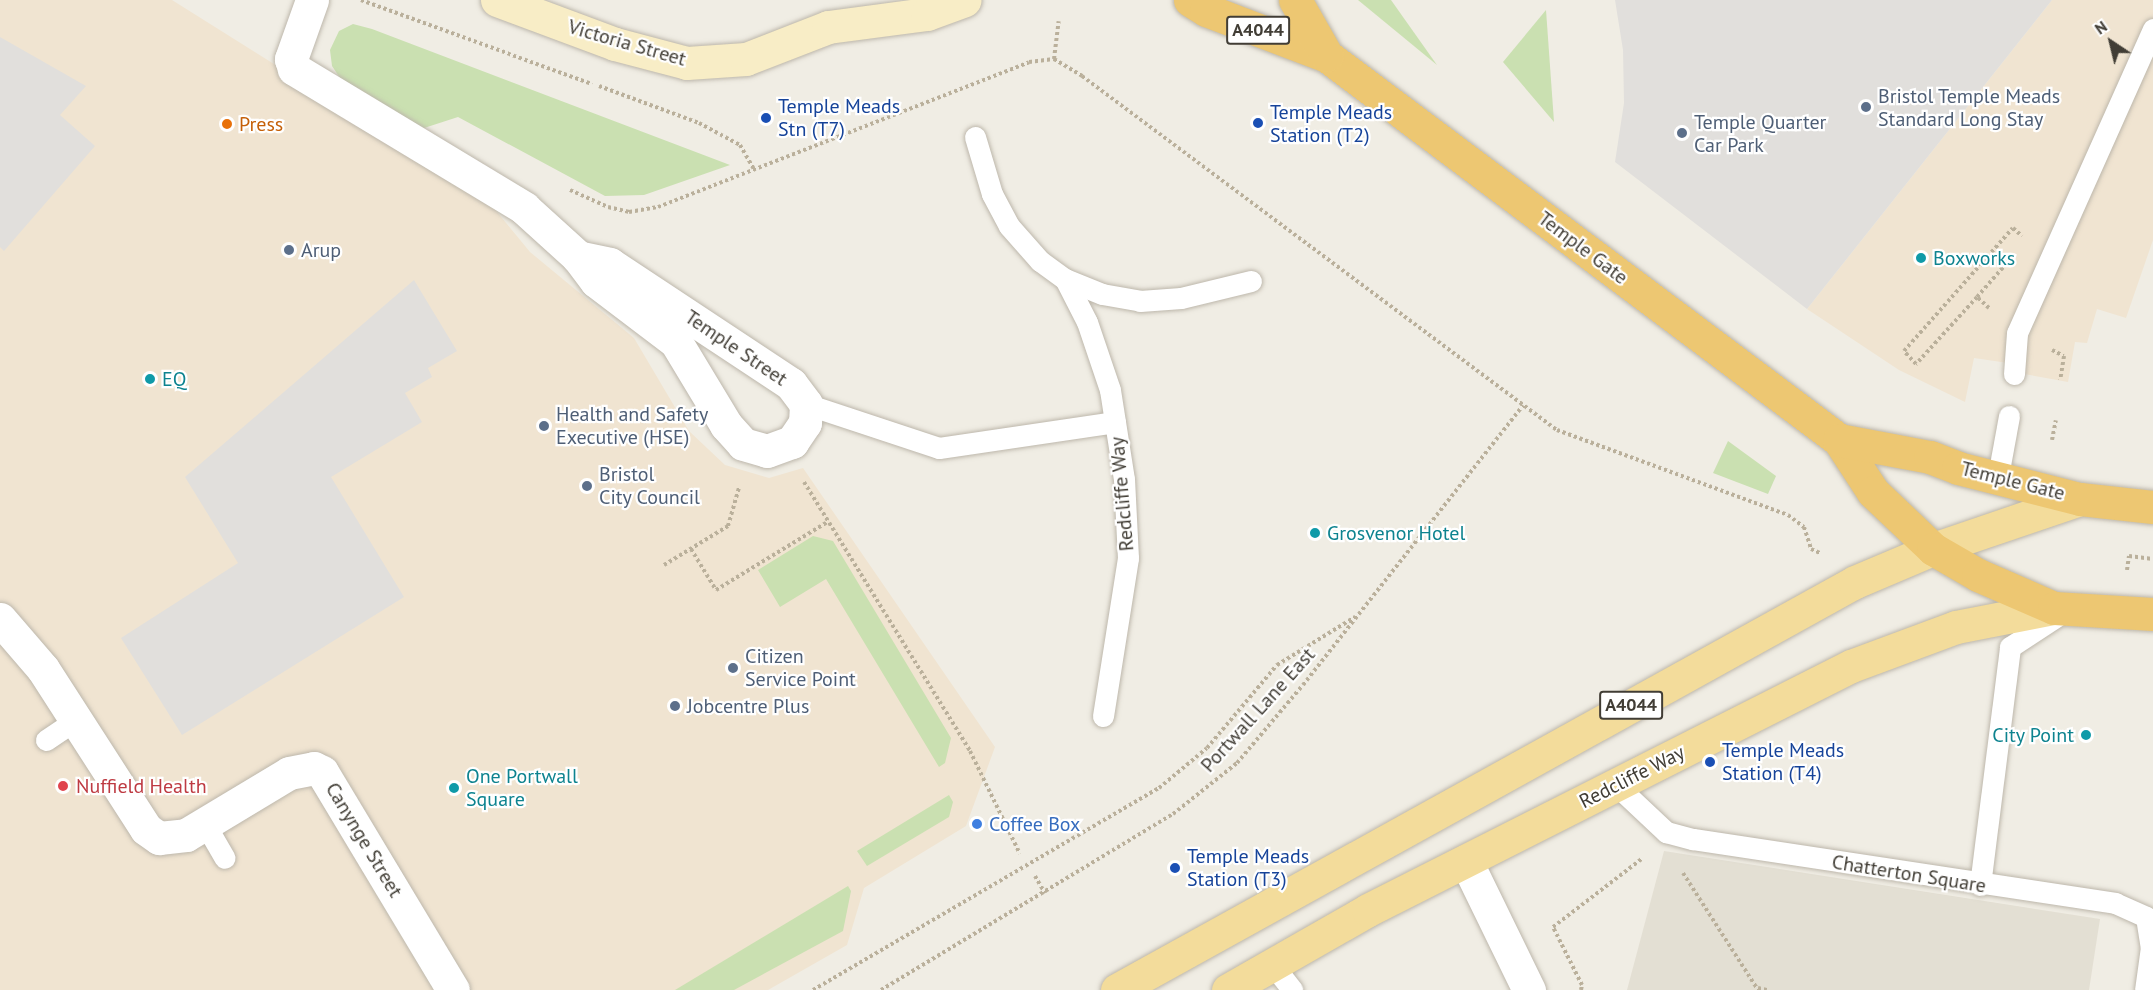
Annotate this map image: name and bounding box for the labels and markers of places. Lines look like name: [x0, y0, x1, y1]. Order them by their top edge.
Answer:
place label: Bristol Temple Meads Standard Long Stay: [1878, 84, 2061, 131]
place label: Temple Meads Stn (T7): [778, 94, 900, 141]
place label: Temple Meads Station (T2): [1270, 100, 1392, 147]
marker: Bristol Temple Meads Standard Long Stay: [1859, 100, 1873, 114]
place label: Temple Quarter Car Park: [1694, 110, 1826, 157]
marker: Temple Meads Stn (T7): [759, 111, 773, 125]
place label: Press: [239, 112, 283, 136]
marker: Temple Meads Station (T2): [1251, 116, 1265, 130]
marker: Press: [220, 117, 234, 131]
marker: Temple Quarter Car Park: [1675, 126, 1689, 140]
place label: Arup: [301, 238, 341, 262]
marker: Arup: [282, 243, 296, 257]
place label: Boxworks: [1933, 246, 2015, 270]
marker: Boxworks: [1914, 251, 1928, 265]
place label: EQ: [162, 367, 186, 391]
marker: EQ: [143, 372, 157, 386]
place label: Health and Safety Executive (HSE): [556, 402, 708, 449]
marker: Health and Safety Executive (HSE): [537, 419, 551, 433]
place label: Bristol City Council: [599, 462, 701, 509]
marker: Bristol City Council: [580, 479, 594, 493]
place label: Grosvenor Hotel: [1327, 521, 1465, 545]
marker: Grosvenor Hotel: [1308, 526, 1322, 540]
place label: Citizen Service Point: [745, 644, 856, 691]
marker: Citizen Service Point: [726, 661, 740, 675]
place label: Jobcentre Plus: [687, 694, 809, 718]
marker: Jobcentre Plus: [668, 699, 682, 713]
place label: City Point: [1992, 723, 2074, 747]
marker: City Point: [2079, 728, 2093, 742]
place label: Temple Meads Station (T4): [1722, 738, 1844, 785]
marker: Temple Meads Station (T4): [1703, 755, 1717, 769]
place label: One Portwall Square: [466, 765, 578, 812]
place label: Nuffield Health: [76, 774, 207, 798]
marker: Nuffield Health: [54, 777, 72, 795]
marker: One Portwall Square: [447, 781, 461, 795]
place label: Coffee Box: [989, 812, 1080, 836]
marker: Coffee Box: [970, 817, 984, 831]
place label: Temple Meads Station (T3): [1187, 844, 1309, 891]
marker: Temple Meads Station (T3): [1168, 861, 1182, 875]

